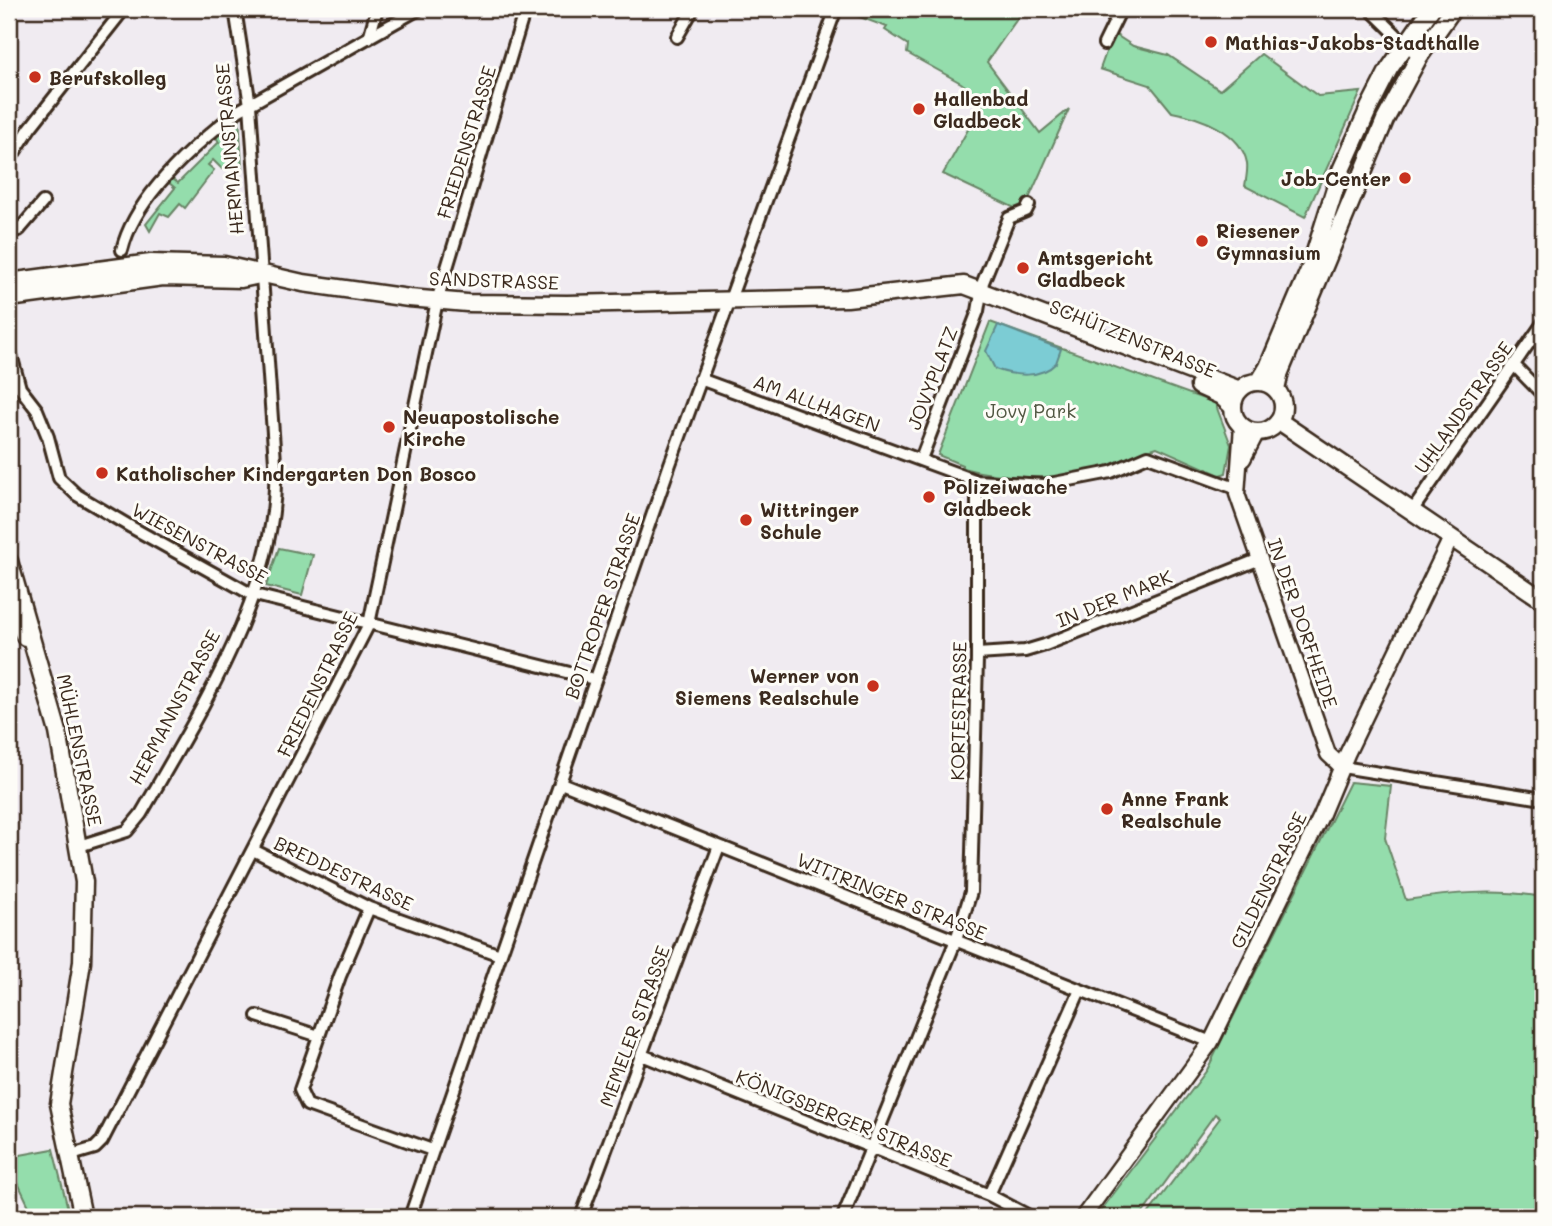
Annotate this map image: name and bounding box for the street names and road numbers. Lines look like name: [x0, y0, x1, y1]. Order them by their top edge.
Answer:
street label: HERMANNSTRASSE: [209, 62, 249, 236]
street label: FRIEDENSTRASSE: [431, 62, 501, 222]
street label: SANDSTRASSE: [429, 265, 559, 295]
street label: SCHÜTZENSTRASSE: [1046, 293, 1220, 383]
street label: JOVYPLATZ: [901, 323, 963, 433]
street label: UHLANDSTRASSE: [1408, 336, 1518, 478]
street label: AM ALLHAGEN: [750, 368, 884, 438]
street label: WIESENSTRASSE: [128, 497, 272, 589]
street label: BOTTROPER STRASSE: [558, 510, 646, 702]
street label: IN DER DORFHEIDE: [1262, 535, 1344, 711]
street label: IN DER MARK: [1052, 563, 1176, 633]
street label: FRIEDENSTRASSE: [271, 607, 363, 761]
street label: HERMANNSTRASSE: [123, 625, 225, 789]
street label: KORTESTRASSE: [944, 641, 972, 781]
street label: MÜHLENSTRASSE: [52, 672, 108, 829]
street label: GILDENSTRASSE: [1224, 807, 1312, 953]
street label: BREDDESTRASSE: [270, 830, 418, 916]
street label: WITTRINGER STRASSE: [793, 846, 991, 946]
street label: MEMELER STRASSE: [593, 942, 675, 1110]
street label: KÖNIGSBERGER STRASSE: [732, 1063, 956, 1173]

